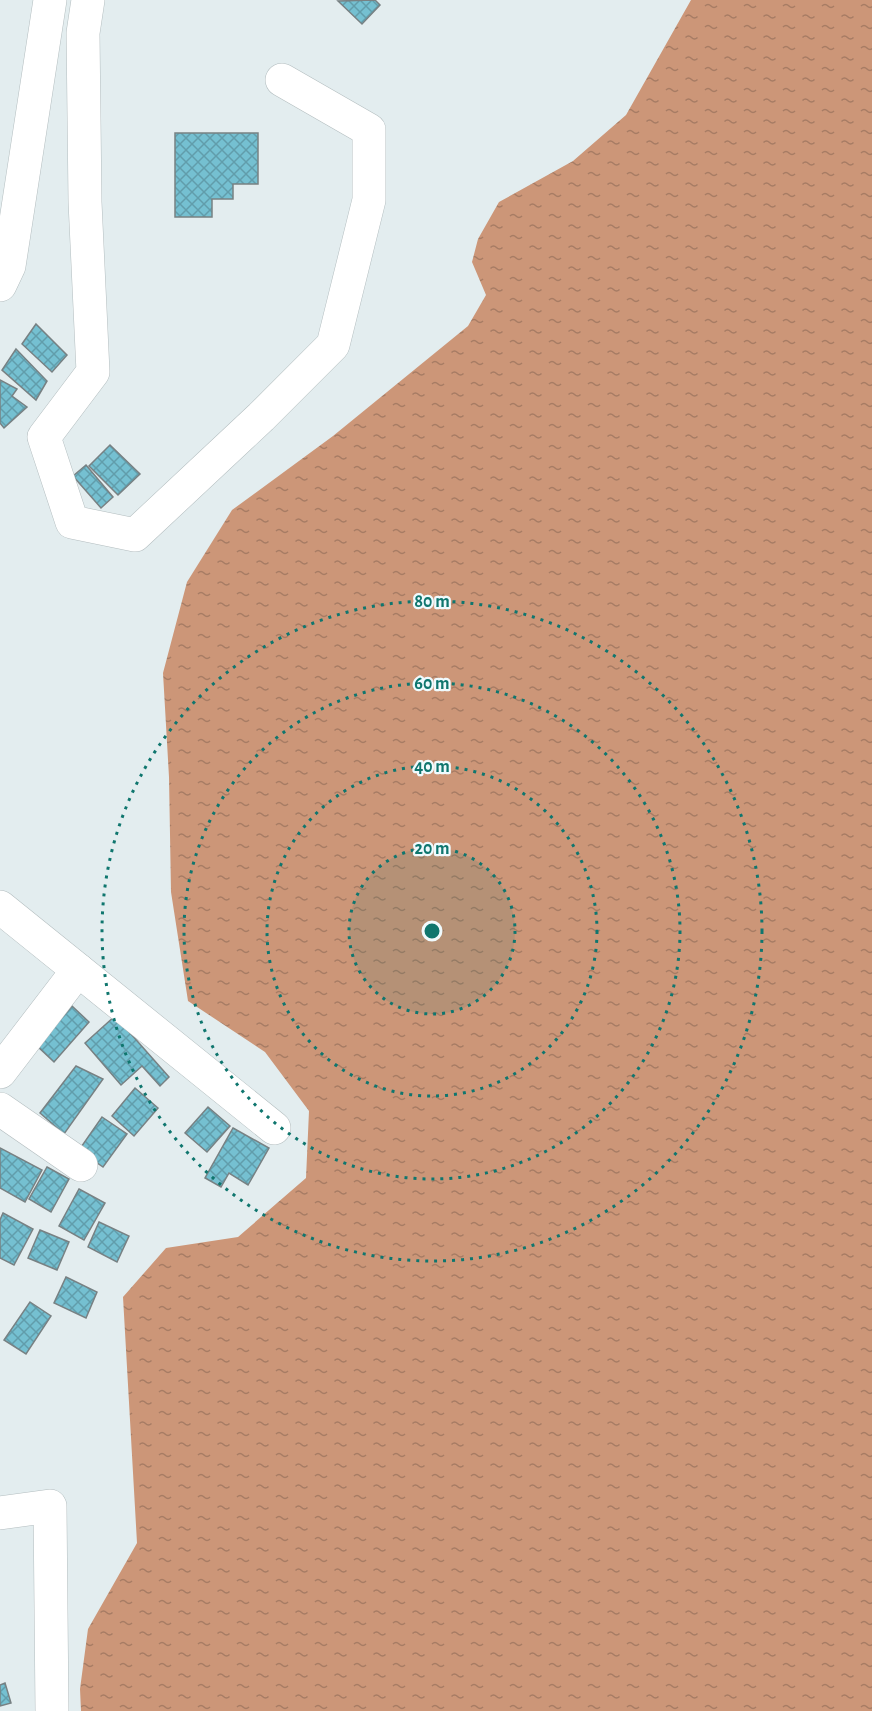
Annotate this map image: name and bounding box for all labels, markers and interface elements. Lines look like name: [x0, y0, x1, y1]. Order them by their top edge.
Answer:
text: 80 m: [414, 593, 450, 611]
text: 60 m: [414, 675, 450, 693]
text: 40 m: [414, 758, 450, 776]
text: 20 m: [414, 840, 450, 858]
centre of rings: [422, 921, 442, 941]

